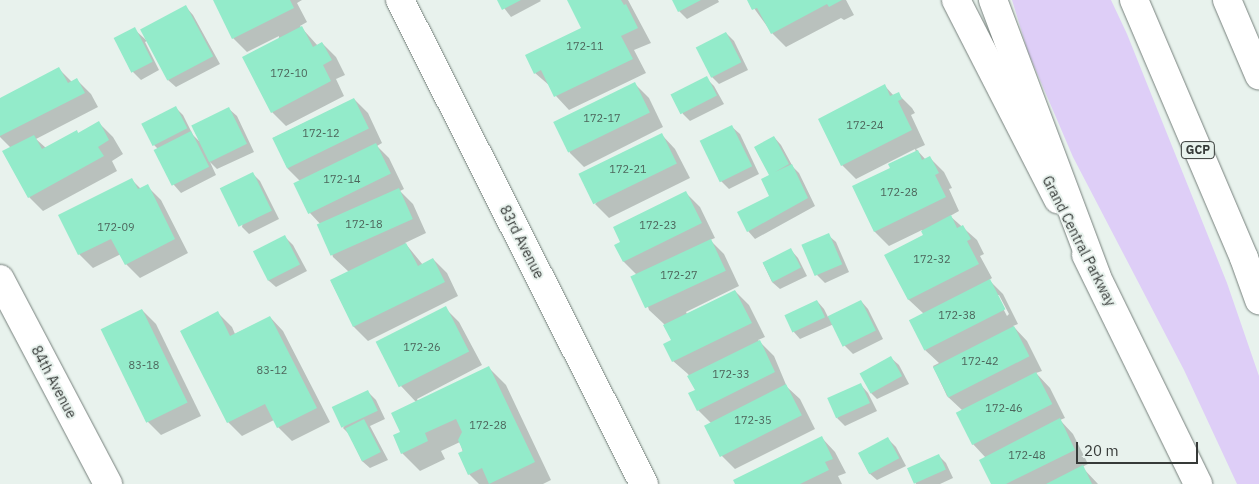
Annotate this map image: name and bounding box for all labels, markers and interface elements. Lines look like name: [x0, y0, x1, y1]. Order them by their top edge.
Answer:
house number: 172-11: [566, 39, 604, 53]
house number: 172-10: [270, 66, 308, 80]
house number: 172-17: [583, 111, 621, 125]
house number: 172-24: [846, 118, 884, 132]
house number: 172-12: [302, 126, 340, 140]
road number: GCP: [1180, 140, 1216, 160]
house number: 172-21: [609, 162, 647, 176]
house number: 172-14: [323, 172, 361, 186]
street label: Grand Central Parkway: [1039, 173, 1119, 309]
house number: 172-28: [880, 185, 918, 199]
street label: 83rd Avenue: [496, 203, 548, 281]
house number: 172-18: [345, 217, 383, 231]
house number: 172-23: [639, 218, 677, 232]
house number: 172-09: [97, 220, 135, 234]
house number: 172-32: [913, 252, 951, 266]
house number: 172-27: [660, 268, 698, 282]
house number: 172-38: [938, 308, 976, 322]
house number: 172-26: [403, 340, 441, 354]
street label: 84th Avenue: [28, 343, 80, 421]
house number: 172-42: [961, 354, 999, 368]
house number: 83-18: [129, 358, 159, 372]
house number: 83-12: [257, 363, 287, 377]
house number: 172-33: [712, 367, 750, 381]
house number: 172-46: [985, 401, 1023, 415]
house number: 172-35: [734, 413, 772, 427]
house number: 172-28: [469, 418, 507, 432]
scale bar: [1079, 432, 1202, 464]
text: 20 m: [1084, 441, 1119, 460]
house number: 172-48: [1008, 448, 1046, 462]

